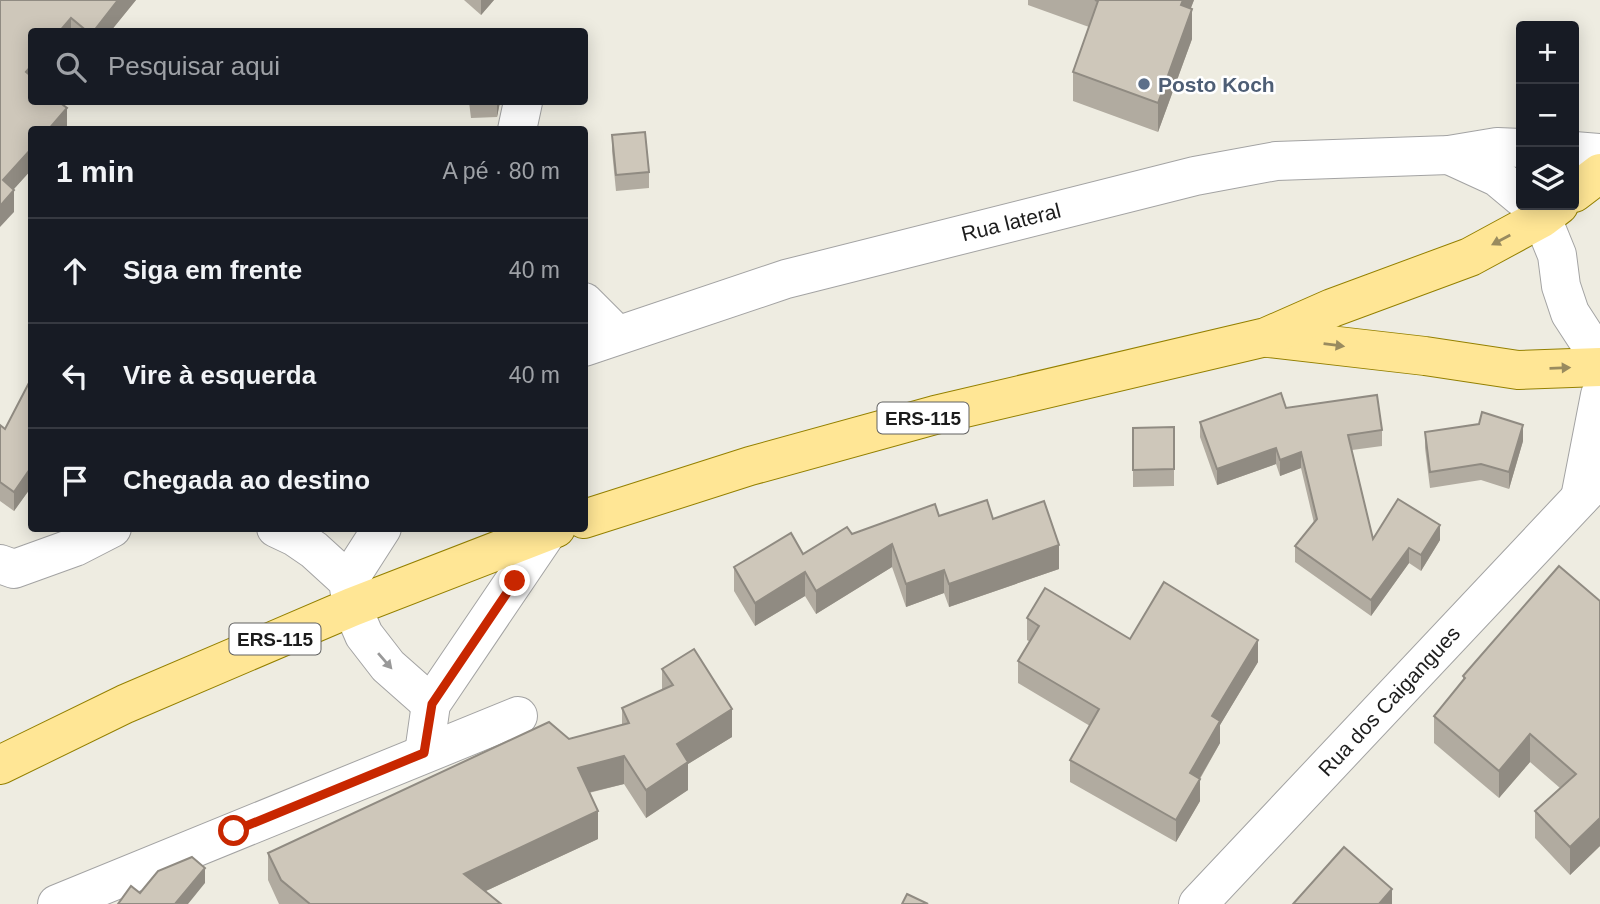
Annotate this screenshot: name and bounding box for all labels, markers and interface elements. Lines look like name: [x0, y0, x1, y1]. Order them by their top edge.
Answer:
map controls: [1516, 21, 1579, 210]
button: +: [1516, 21, 1579, 84]
search box: [28, 28, 588, 105]
icon: search: [52, 48, 90, 86]
text: Pesquisar aqui: [108, 51, 280, 81]
place label: Posto Koch: [1158, 73, 1275, 96]
marker: Posto Koch: [1136, 76, 1152, 92]
button: −: [1516, 84, 1579, 147]
button: layers: [1516, 147, 1579, 210]
text: 1 min: [56, 155, 134, 188]
text: A pé · 80 m: [442, 158, 560, 184]
street label: Rua lateral: [959, 199, 1063, 245]
one-way arrow: [1491, 234, 1511, 246]
icon: ahead: [56, 252, 94, 290]
text: Siga em frente: [123, 255, 302, 285]
text: 40 m: [509, 257, 560, 283]
one-way arrow: [1323, 339, 1345, 350]
icon: left: [56, 357, 94, 395]
text: Vire à esquerda: [123, 360, 316, 390]
text: 40 m: [509, 362, 560, 388]
one-way arrow: [1549, 363, 1571, 374]
road number: ERS-115: [878, 402, 968, 434]
icon: arrive: [56, 462, 94, 500]
text: Chegada ao destino: [123, 465, 370, 495]
route end: [499, 565, 530, 596]
street label: Rua dos Caigangues: [1314, 621, 1464, 781]
road number: ERS-115: [230, 624, 320, 654]
one-way arrow: [377, 652, 393, 670]
route start: [218, 815, 249, 846]

